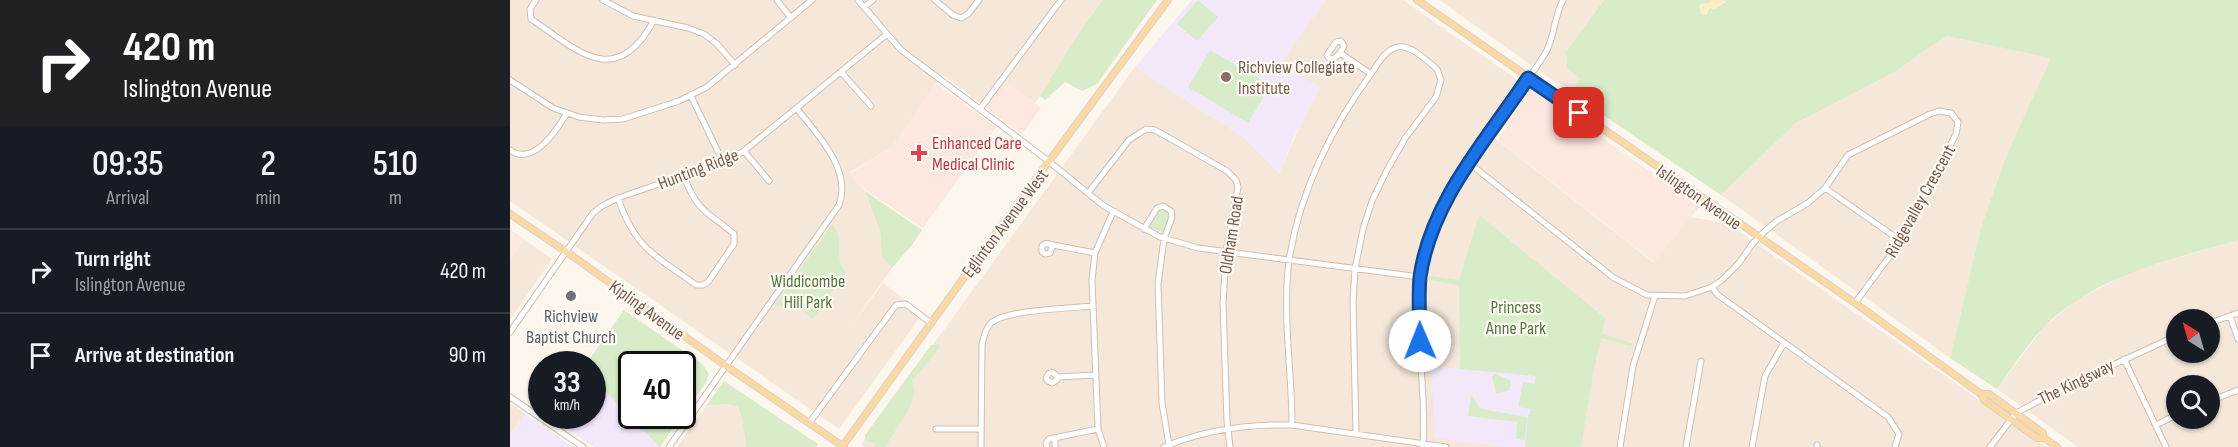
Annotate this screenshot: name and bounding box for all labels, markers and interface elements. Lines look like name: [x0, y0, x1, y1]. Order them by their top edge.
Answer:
text: 420 m: [123, 22, 215, 73]
icon: right: [24, 24, 102, 102]
place label: Richview Collegiate Institute: [1238, 57, 1355, 99]
marker: Richview Collegiate Institute: [1219, 70, 1233, 84]
text: Islington Avenue: [123, 73, 272, 105]
pin: [1553, 87, 1604, 138]
icon: arrive: [1562, 96, 1595, 129]
place label: Enhanced Care Medical Clinic: [932, 133, 1022, 175]
street label: Ridgevalley Crescent: [1881, 141, 1960, 261]
text: 09:35: [92, 143, 164, 186]
text: 2: [260, 143, 276, 186]
text: 510: [373, 143, 418, 186]
marker: Enhanced Care Medical Clinic: [910, 144, 928, 162]
street label: Hunting Ridge: [655, 145, 741, 194]
street label: Islington Avenue: [1652, 160, 1745, 235]
street label: Eglinton Avenue West: [958, 165, 1053, 282]
text: Arrival: [106, 186, 149, 210]
text: min: [256, 186, 281, 210]
text: m: [389, 186, 402, 210]
street label: Oldham Road: [1215, 195, 1248, 276]
text: Turn right: [75, 246, 151, 273]
icon: right: [24, 255, 57, 288]
text: 420 m: [440, 258, 486, 285]
park label: Widdicombe Hill Park: [771, 271, 845, 313]
text: Islington Avenue: [75, 273, 185, 297]
street label: Kipling Avenue: [605, 276, 688, 345]
marker: Richview Baptist Church: [564, 289, 578, 303]
park label: Princess Anne Park: [1485, 297, 1546, 339]
place label: Richview Baptist Church: [526, 306, 616, 348]
position arrow: [1388, 309, 1452, 373]
north arrow: [2166, 309, 2220, 363]
map controls: [2166, 309, 2220, 429]
icon: arrive: [24, 339, 57, 372]
text: Arrive at destination: [75, 342, 234, 369]
text: 90 m: [449, 342, 486, 369]
speed limit sign: 40: [618, 351, 696, 429]
street label: The Kingsway: [2035, 355, 2117, 410]
text: 33: [554, 365, 580, 401]
button: search: [2166, 375, 2220, 429]
text: km/h: [554, 396, 580, 415]

